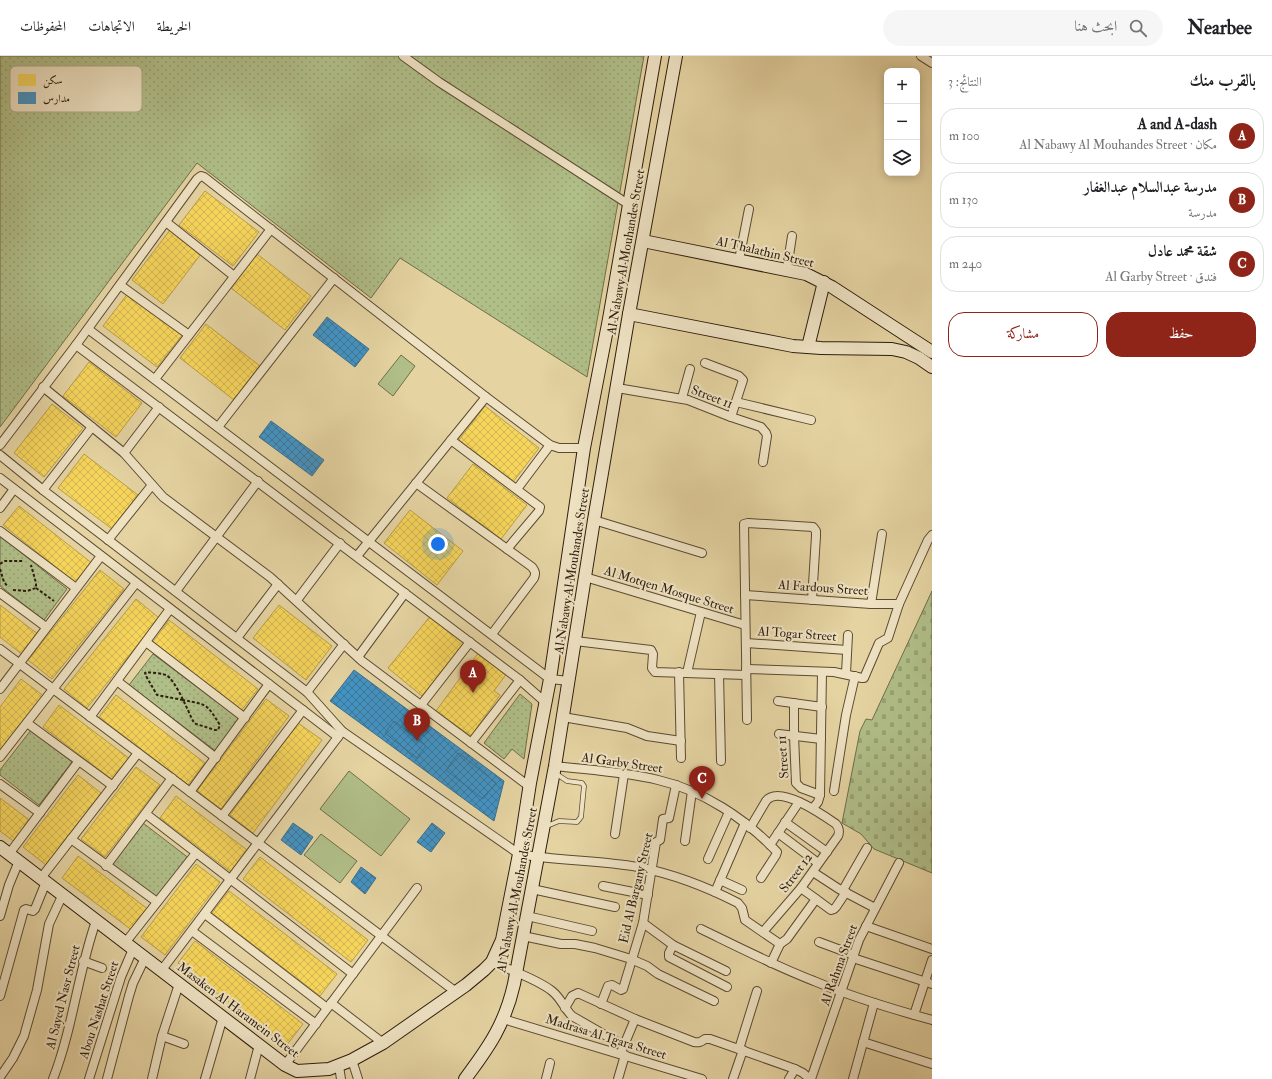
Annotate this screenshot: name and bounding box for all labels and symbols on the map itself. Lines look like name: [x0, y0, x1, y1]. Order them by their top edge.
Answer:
legend: [10, 66, 142, 112]
text: سكن: [43, 74, 62, 89]
text: مدارس: [43, 92, 70, 105]
street label: Al Nabawy Al Mouhandes Street: [603, 168, 649, 337]
street label: Al Thalathin Street: [713, 233, 816, 271]
street label: Street 11: [689, 382, 735, 412]
street label: Al Nabawy Al Mouhandes Street: [551, 487, 594, 656]
your location: [428, 534, 448, 554]
street label: Al Motqen Mosque Street: [601, 562, 736, 617]
street label: Al Fardous Street: [776, 577, 869, 599]
street label: Al Togar Street: [756, 623, 837, 645]
pin: A: [460, 660, 486, 693]
pin: B: [404, 708, 430, 741]
street label: Street 11: [773, 734, 792, 779]
street label: Al Garby Street: [579, 749, 663, 778]
pin: C: [689, 766, 715, 799]
street label: Al Nabawy Al Mouhandes Street: [493, 806, 542, 975]
street label: Eid Al Bargany Street: [615, 831, 657, 945]
street label: Street 12: [776, 850, 816, 896]
street label: Al Rahma Street: [817, 922, 861, 1009]
street label: Al Sayed Nasr Street: [42, 943, 85, 1052]
street label: Abou Nashat Street: [75, 959, 122, 1062]
street label: Masaken Al Haramein Street: [174, 959, 302, 1061]
street label: Madrasa Al Tgara Street: [544, 1011, 668, 1063]

